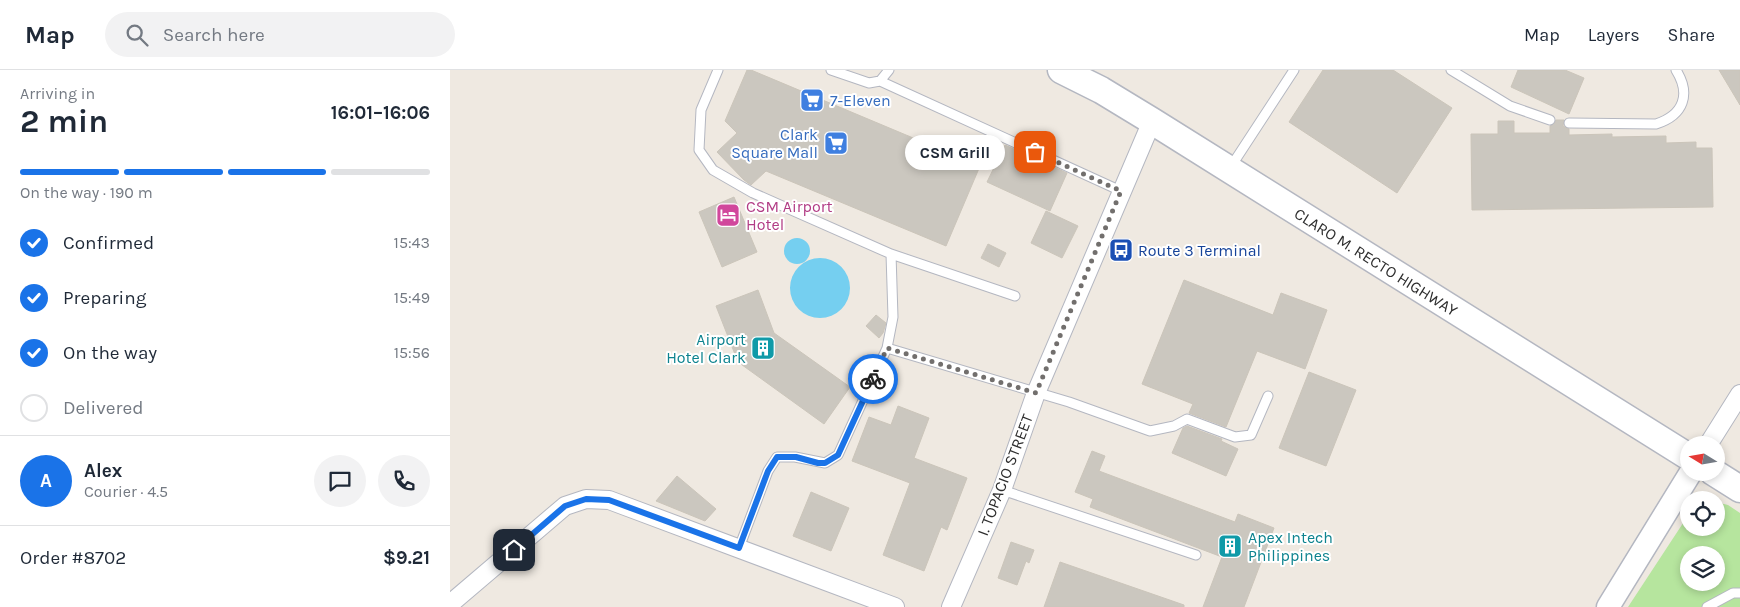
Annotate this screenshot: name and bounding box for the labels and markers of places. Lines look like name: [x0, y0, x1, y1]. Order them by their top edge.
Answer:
supermarket icon: 7-Eleven: [799, 87, 825, 113]
place label: 7-Eleven: [830, 91, 891, 110]
place label: Clark Square Mall: [731, 125, 818, 162]
supermarket icon: Clark Square Mall: [823, 130, 849, 156]
pin: [1014, 131, 1056, 173]
callout: CSM Grill: [905, 134, 1005, 170]
place label: CSM Airport Hotel: [746, 197, 832, 234]
hotel icon: CSM Airport Hotel: [715, 202, 741, 228]
bus stop icon: Route 3 Terminal: [1108, 237, 1134, 263]
place label: Route 3 Terminal: [1138, 241, 1261, 260]
place label: Airport Hotel Clark: [666, 330, 746, 367]
building icon: Airport Hotel Clark: [750, 335, 776, 361]
place label: Apex Intech Philippines: [1248, 528, 1333, 565]
pin: [493, 529, 535, 571]
building icon: Apex Intech Philippines: [1217, 533, 1243, 559]

